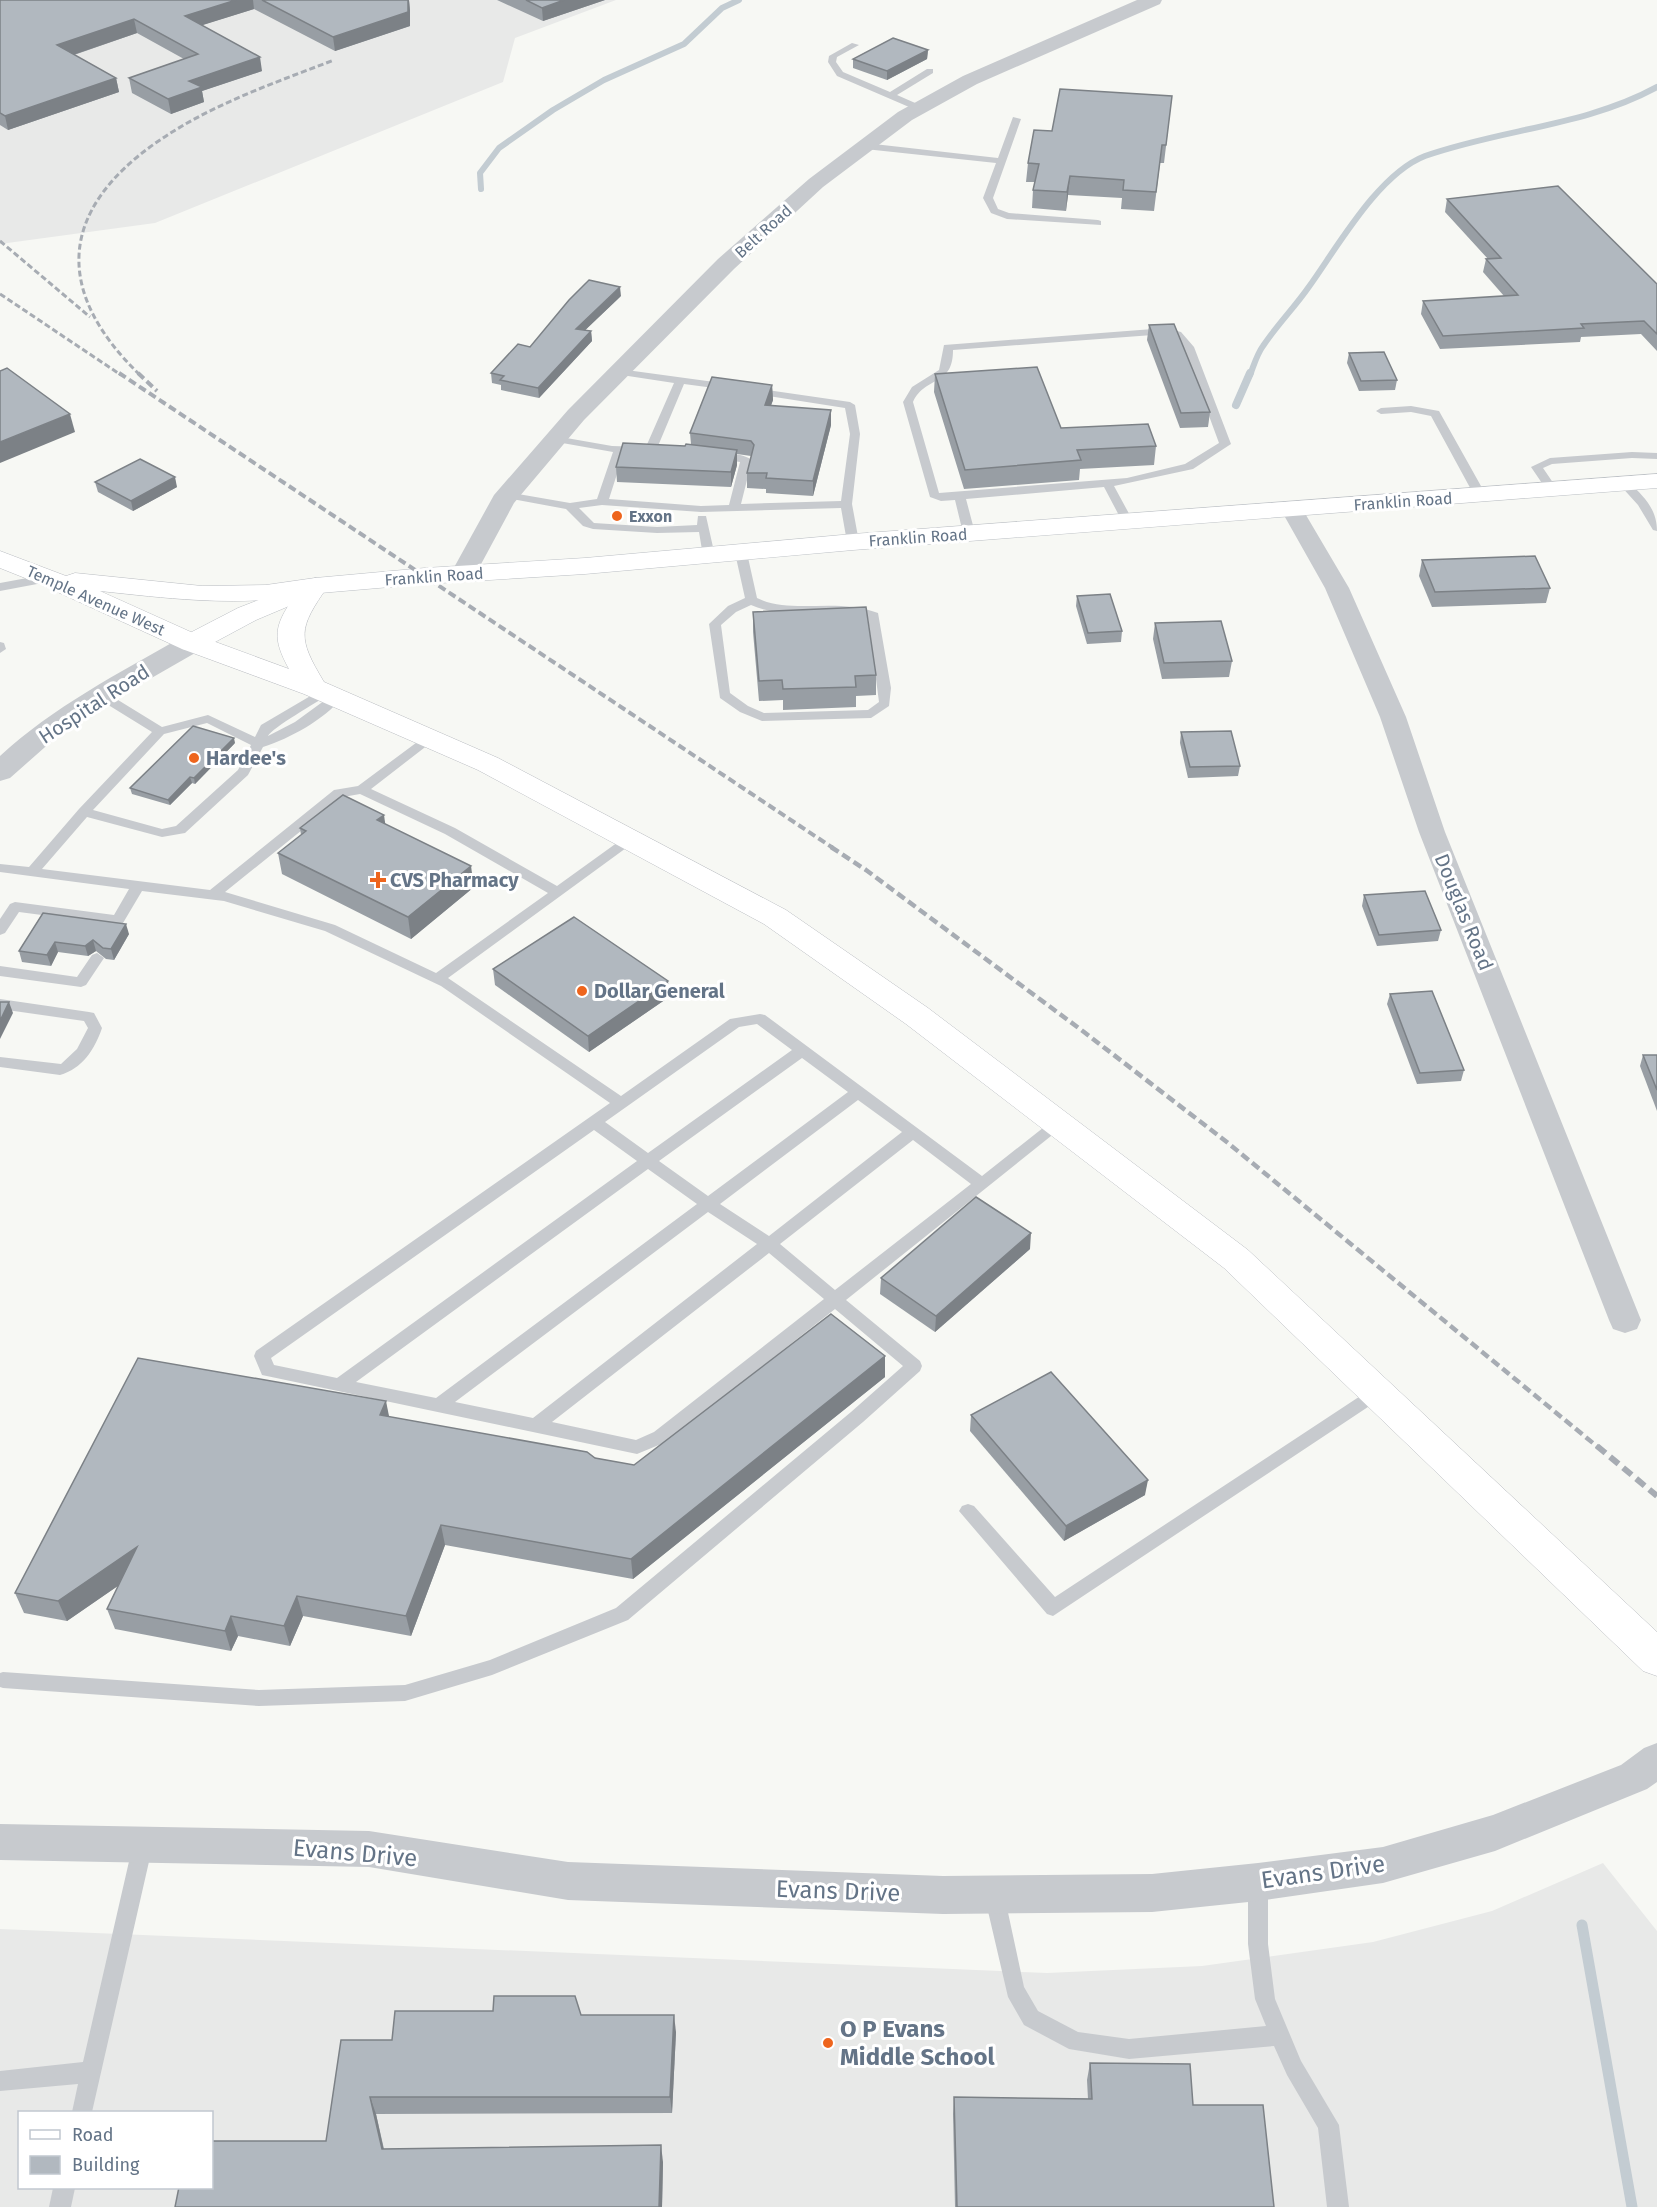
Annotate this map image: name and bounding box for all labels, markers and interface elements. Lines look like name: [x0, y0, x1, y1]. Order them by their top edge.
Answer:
street label: Belt Road: [731, 201, 796, 262]
street label: Franklin Road: [1353, 489, 1453, 514]
place label: Exxon: [629, 507, 672, 526]
marker: Exxon: [610, 509, 624, 523]
street label: Franklin Road: [868, 525, 968, 550]
street label: Temple Avenue West: [24, 561, 168, 640]
street label: Franklin Road: [384, 564, 484, 589]
street label: Hospital Road: [34, 659, 154, 749]
place label: Hardee's: [206, 746, 286, 770]
marker: Hardee's: [187, 751, 201, 765]
street label: Douglas Road: [1430, 850, 1498, 974]
place label: CVS Pharmacy: [390, 868, 519, 892]
marker: CVS Pharmacy: [371, 873, 385, 887]
place label: Dollar General: [594, 979, 725, 1003]
marker: Dollar General: [575, 984, 589, 998]
street label: Evans Drive: [292, 1834, 418, 1872]
street label: Evans Drive: [1259, 1849, 1387, 1895]
street label: Evans Drive: [775, 1875, 901, 1907]
place label: O P Evans Middle School: [840, 2015, 995, 2071]
marker: O P Evans Middle School: [821, 2036, 835, 2050]
legend: [18, 2111, 213, 2189]
text: Road: [72, 2124, 114, 2146]
text: Building: [72, 2154, 140, 2176]

